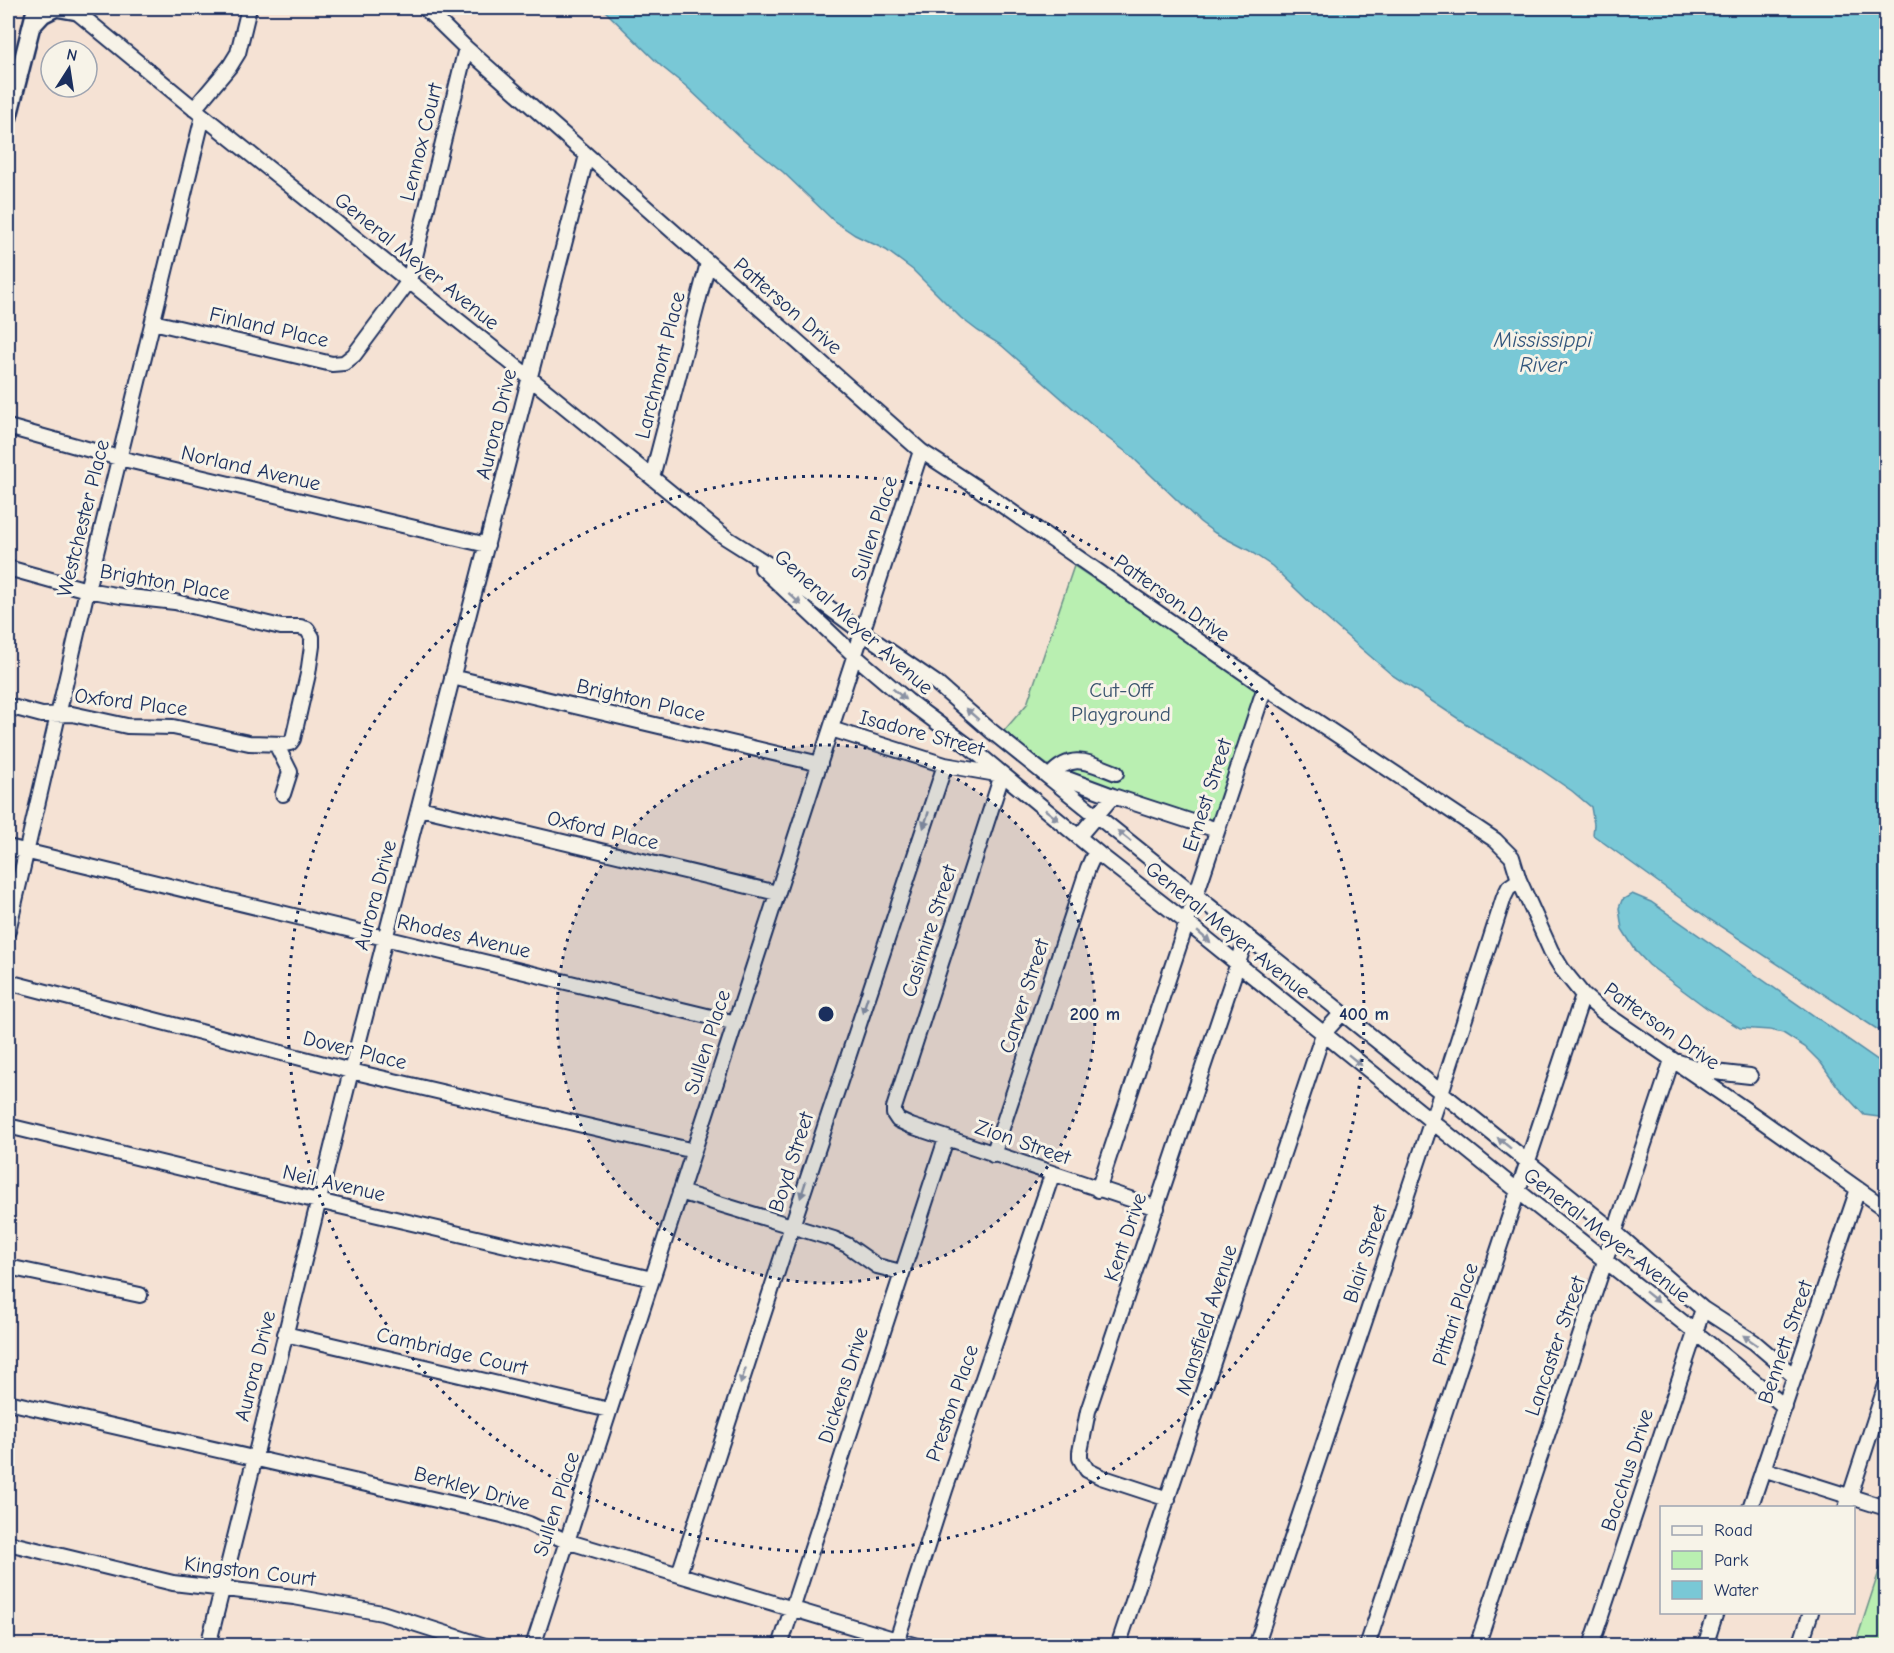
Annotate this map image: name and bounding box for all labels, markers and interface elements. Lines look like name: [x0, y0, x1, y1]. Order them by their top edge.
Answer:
north arrow: [39, 39, 99, 99]
text: N: [65, 45, 79, 65]
street label: Lennox Court: [395, 80, 447, 203]
street label: General Meyer Avenue: [330, 187, 504, 335]
street label: Patterson Drive: [729, 252, 847, 360]
street label: Larchmont Place: [630, 289, 690, 441]
street label: Finland Place: [207, 302, 331, 352]
water label: Mississippi River: [1493, 327, 1593, 378]
street label: Aurora Drive: [471, 366, 521, 482]
street label: Westchester Place: [52, 437, 114, 599]
street label: Norland Avenue: [179, 440, 323, 496]
street label: Sullen Place: [846, 473, 902, 583]
street label: General Meyer Avenue: [770, 544, 938, 700]
street label: Patterson Drive: [1110, 549, 1234, 647]
street label: Brighton Place: [98, 559, 232, 605]
one-way arrow: [788, 591, 802, 605]
street label: Brighton Place: [574, 674, 708, 726]
park label: Cut-Off Playground: [1071, 678, 1171, 726]
street label: Oxford Place: [73, 683, 189, 721]
one-way arrow: [891, 687, 906, 700]
street label: Isadore Street: [857, 705, 988, 761]
one-way arrow: [964, 707, 980, 720]
street label: Ernest Street: [1177, 734, 1237, 855]
street label: Oxford Place: [545, 806, 661, 854]
one-way arrow: [1044, 808, 1060, 821]
one-way arrow: [921, 811, 931, 829]
one-way arrow: [1116, 831, 1131, 843]
street label: Aurora Drive: [349, 837, 401, 953]
street label: General Meyer Avenue: [1141, 856, 1315, 1004]
street label: Casimire Street: [896, 861, 962, 1000]
street label: Rhodes Avenue: [395, 909, 533, 963]
one-way arrow: [1196, 930, 1211, 943]
street label: Carver Street: [994, 935, 1054, 1056]
street label: Patterson Drive: [1600, 977, 1724, 1075]
street label: Sullen Place: [679, 987, 735, 1097]
one-way arrow: [860, 996, 869, 1014]
centre of rings: [816, 1004, 836, 1024]
text: 200 m: [1070, 1004, 1120, 1025]
text: 400 m: [1339, 1004, 1389, 1025]
street label: Dover Place: [301, 1026, 409, 1074]
one-way arrow: [1348, 1053, 1363, 1065]
street label: Boyd Street: [764, 1108, 819, 1215]
street label: Zion Street: [972, 1114, 1075, 1170]
one-way arrow: [1496, 1137, 1512, 1150]
street label: Neil Avenue: [280, 1160, 388, 1206]
street label: General Meyer Avenue: [1519, 1162, 1695, 1308]
one-way arrow: [798, 1182, 808, 1200]
street label: Kent Drive: [1099, 1190, 1151, 1284]
street label: Blair Street: [1338, 1201, 1392, 1306]
street label: Mansfield Avenue: [1170, 1242, 1242, 1398]
street label: Pittari Place: [1427, 1260, 1483, 1368]
street label: Lancaster Street: [1520, 1272, 1590, 1419]
street label: Bennett Street: [1753, 1276, 1818, 1407]
one-way arrow: [1644, 1291, 1660, 1304]
street label: Aurora Drive: [230, 1308, 280, 1424]
street label: Cambridge Court: [374, 1322, 531, 1380]
street label: Dickens Drive: [813, 1324, 873, 1446]
one-way arrow: [1742, 1334, 1758, 1346]
street label: Preston Place: [921, 1341, 983, 1465]
one-way arrow: [738, 1367, 747, 1385]
street label: Bacchus Drive: [1596, 1406, 1658, 1534]
street label: Sullen Place: [528, 1449, 584, 1559]
street label: Berkley Drive: [412, 1461, 532, 1515]
legend: [1660, 1506, 1855, 1614]
text: Road: [1714, 1520, 1753, 1541]
text: Park: [1714, 1550, 1749, 1571]
street label: Kingston Court: [183, 1551, 318, 1591]
text: Water: [1714, 1580, 1759, 1601]

